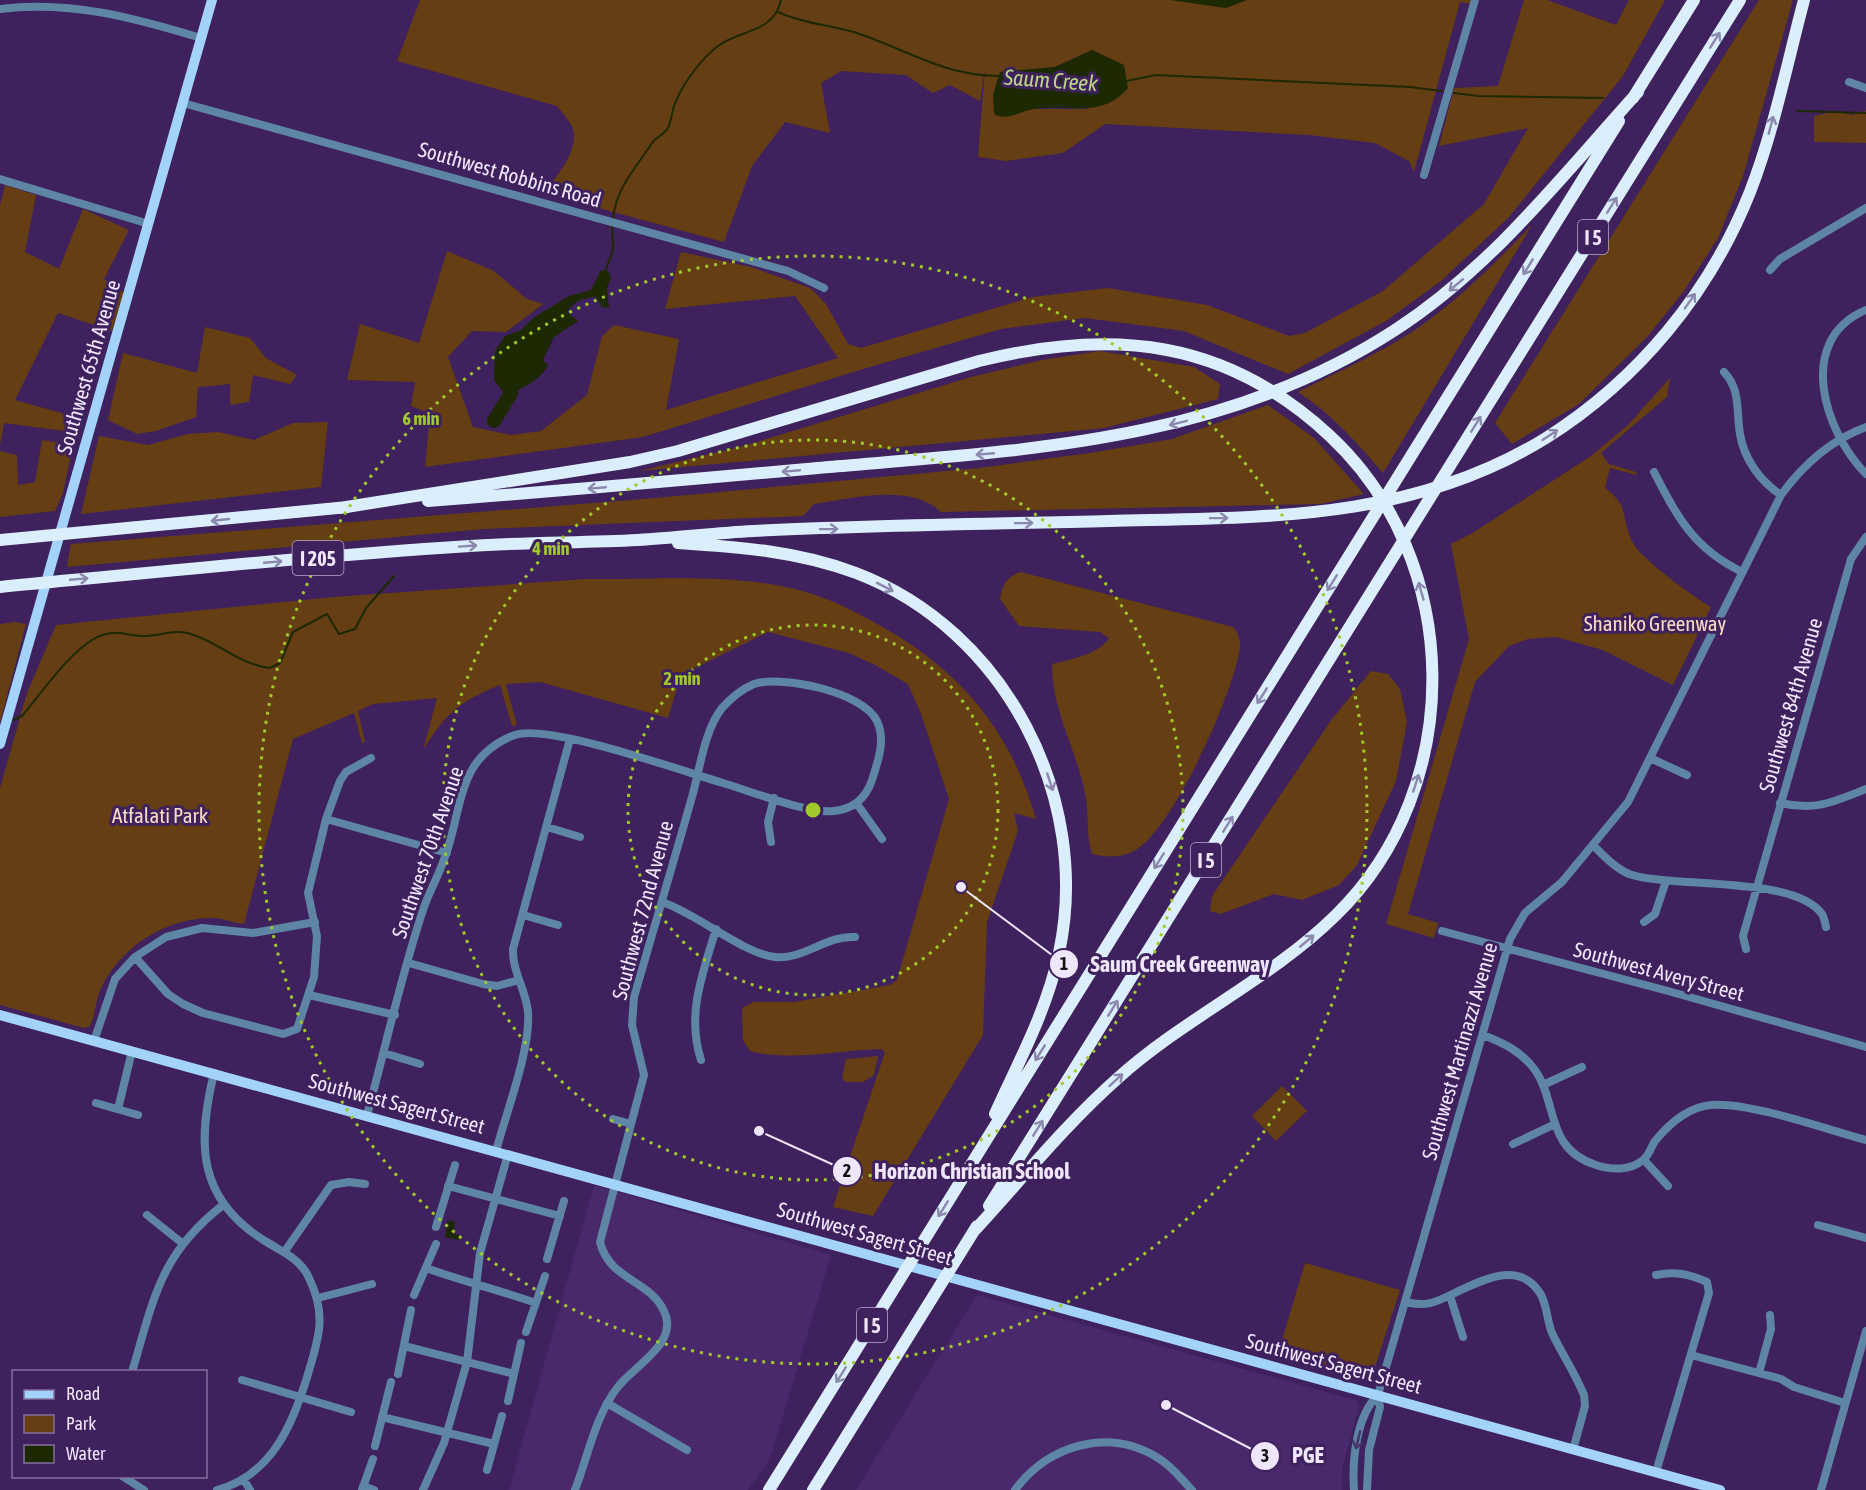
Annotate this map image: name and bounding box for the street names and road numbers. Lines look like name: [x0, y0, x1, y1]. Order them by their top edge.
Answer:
street label: Southwest Robbins Road: [416, 136, 604, 212]
road number: I 5: [1578, 220, 1608, 254]
street label: Southwest 65th Avenue: [52, 277, 124, 457]
road number: I 205: [292, 541, 344, 575]
street label: Southwest 84th Avenue: [1754, 615, 1826, 795]
street label: Southwest 70th Avenue: [386, 763, 468, 941]
street label: Southwest 72nd Avenue: [607, 818, 677, 1002]
road number: I 5: [1191, 843, 1221, 877]
street label: Southwest Avery Street: [1571, 937, 1747, 1005]
street label: Southwest Martinazzi Avenue: [1416, 940, 1502, 1162]
street label: Southwest Sagert Street: [306, 1068, 488, 1138]
street label: Southwest Sagert Street: [775, 1197, 955, 1269]
road number: I 5: [857, 1308, 887, 1342]
street label: Southwest Sagert Street: [1243, 1328, 1425, 1398]

